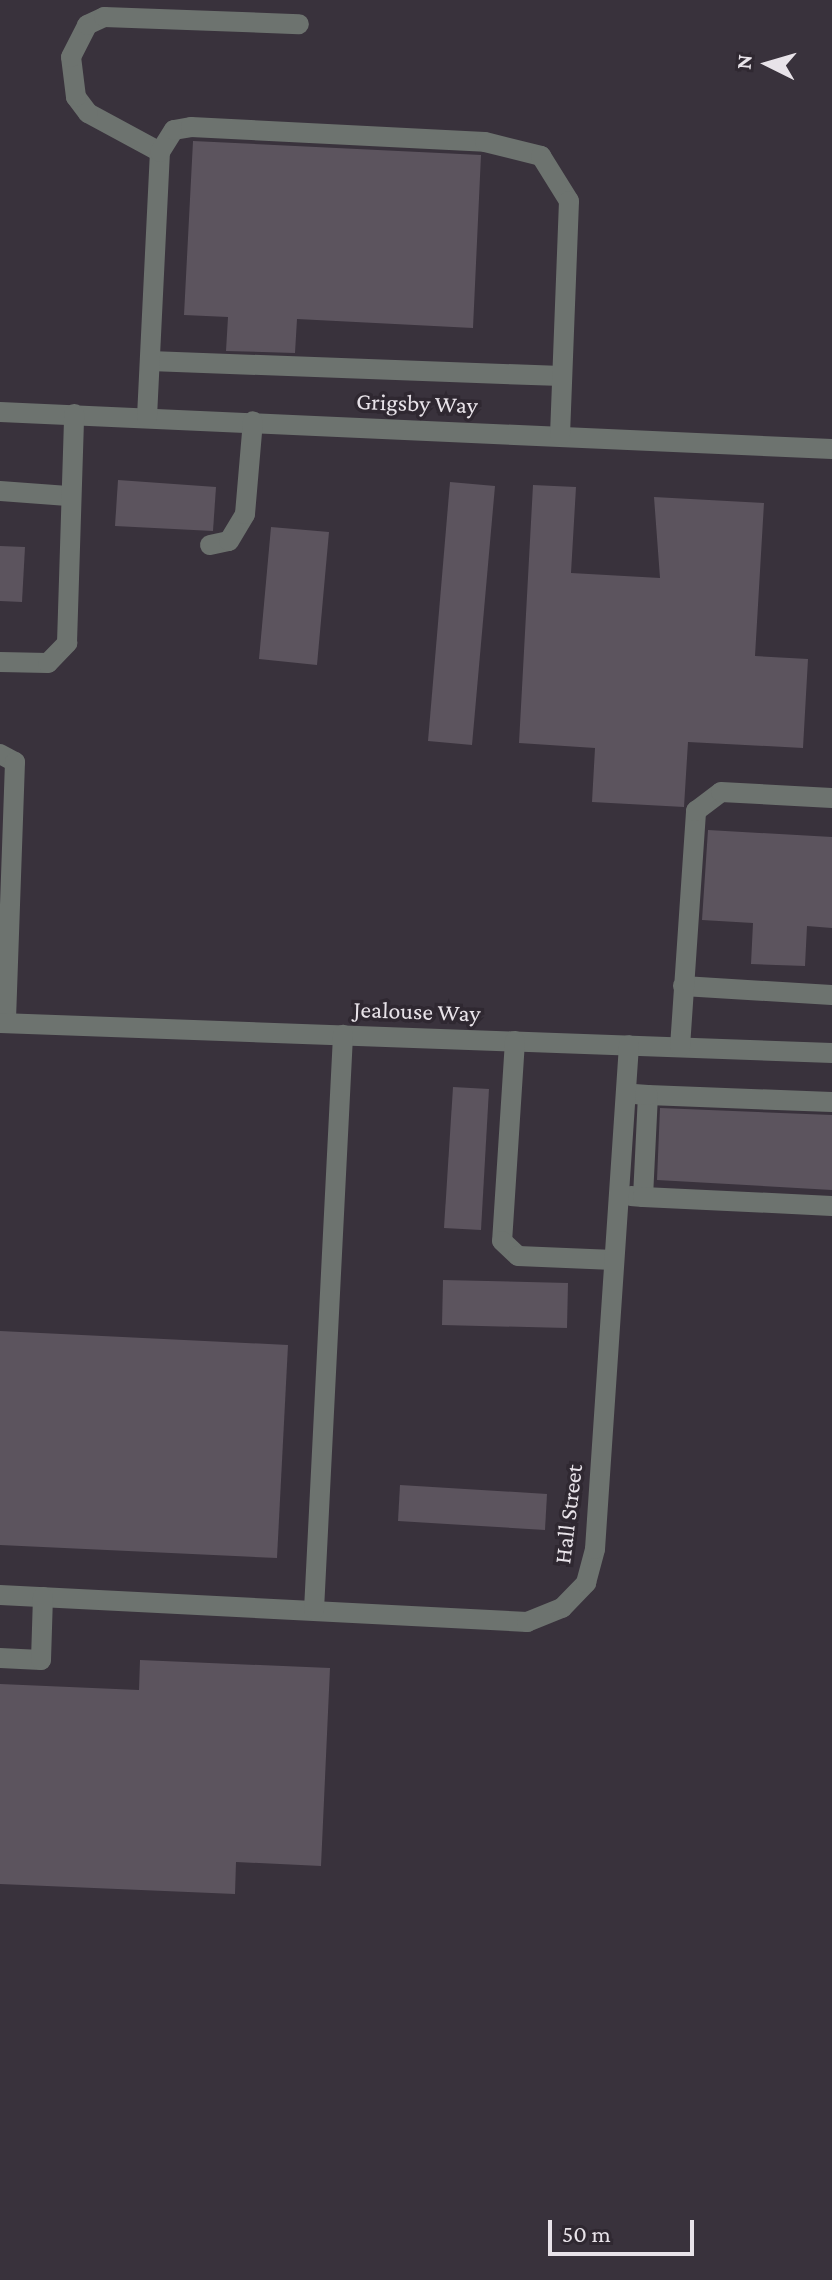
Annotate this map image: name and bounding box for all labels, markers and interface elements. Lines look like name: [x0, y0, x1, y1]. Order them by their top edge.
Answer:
north arrow: [728, 24, 808, 104]
text: N: [730, 53, 757, 70]
street label: Grigsby Way: [356, 386, 478, 420]
street label: Jealouse Way: [353, 994, 481, 1028]
street label: Hall Street: [548, 1463, 588, 1565]
scale bar: [552, 2204, 698, 2254]
text: 50 m: [562, 2220, 611, 2247]

